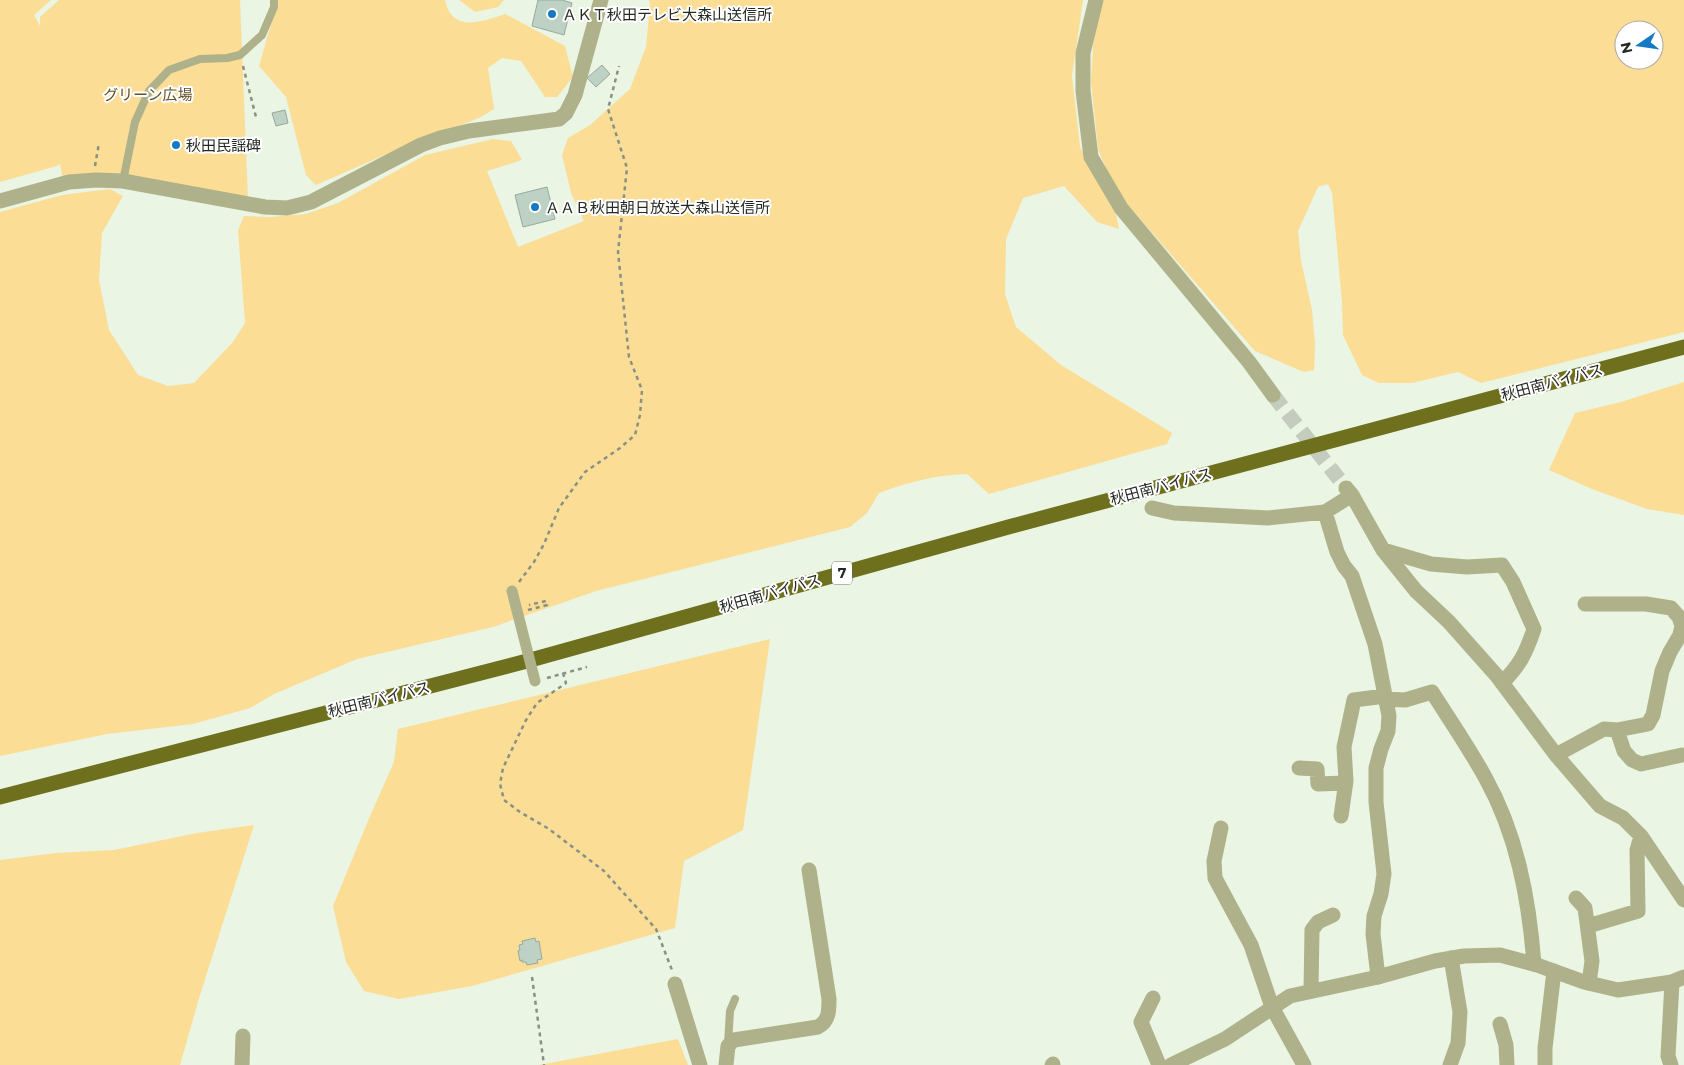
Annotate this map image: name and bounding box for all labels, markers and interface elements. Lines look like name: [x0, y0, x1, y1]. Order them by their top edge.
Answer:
place label: ＡＫＴ秋田テレビ大森山送信所: [562, 5, 772, 24]
marker: ＡＫＴ秋田テレビ大森山送信所: [546, 8, 558, 20]
north arrow: [1614, 20, 1664, 70]
text: N: [1616, 40, 1636, 55]
park label: グリーン広場: [103, 85, 193, 104]
place label: 秋田民謡碑: [186, 136, 261, 155]
marker: 秋田民謡碑: [170, 139, 182, 151]
place label: ＡＡＢ秋田朝日放送大森山送信所: [545, 198, 770, 217]
marker: ＡＡＢ秋田朝日放送大森山送信所: [529, 201, 541, 213]
street label: 秋田南バイパス: [1499, 359, 1605, 405]
street label: 秋田南バイパス: [1108, 463, 1214, 509]
road number: 7: [832, 562, 852, 584]
street label: 秋田南バイパス: [717, 569, 823, 617]
street label: 秋田南バイパス: [326, 677, 432, 721]

